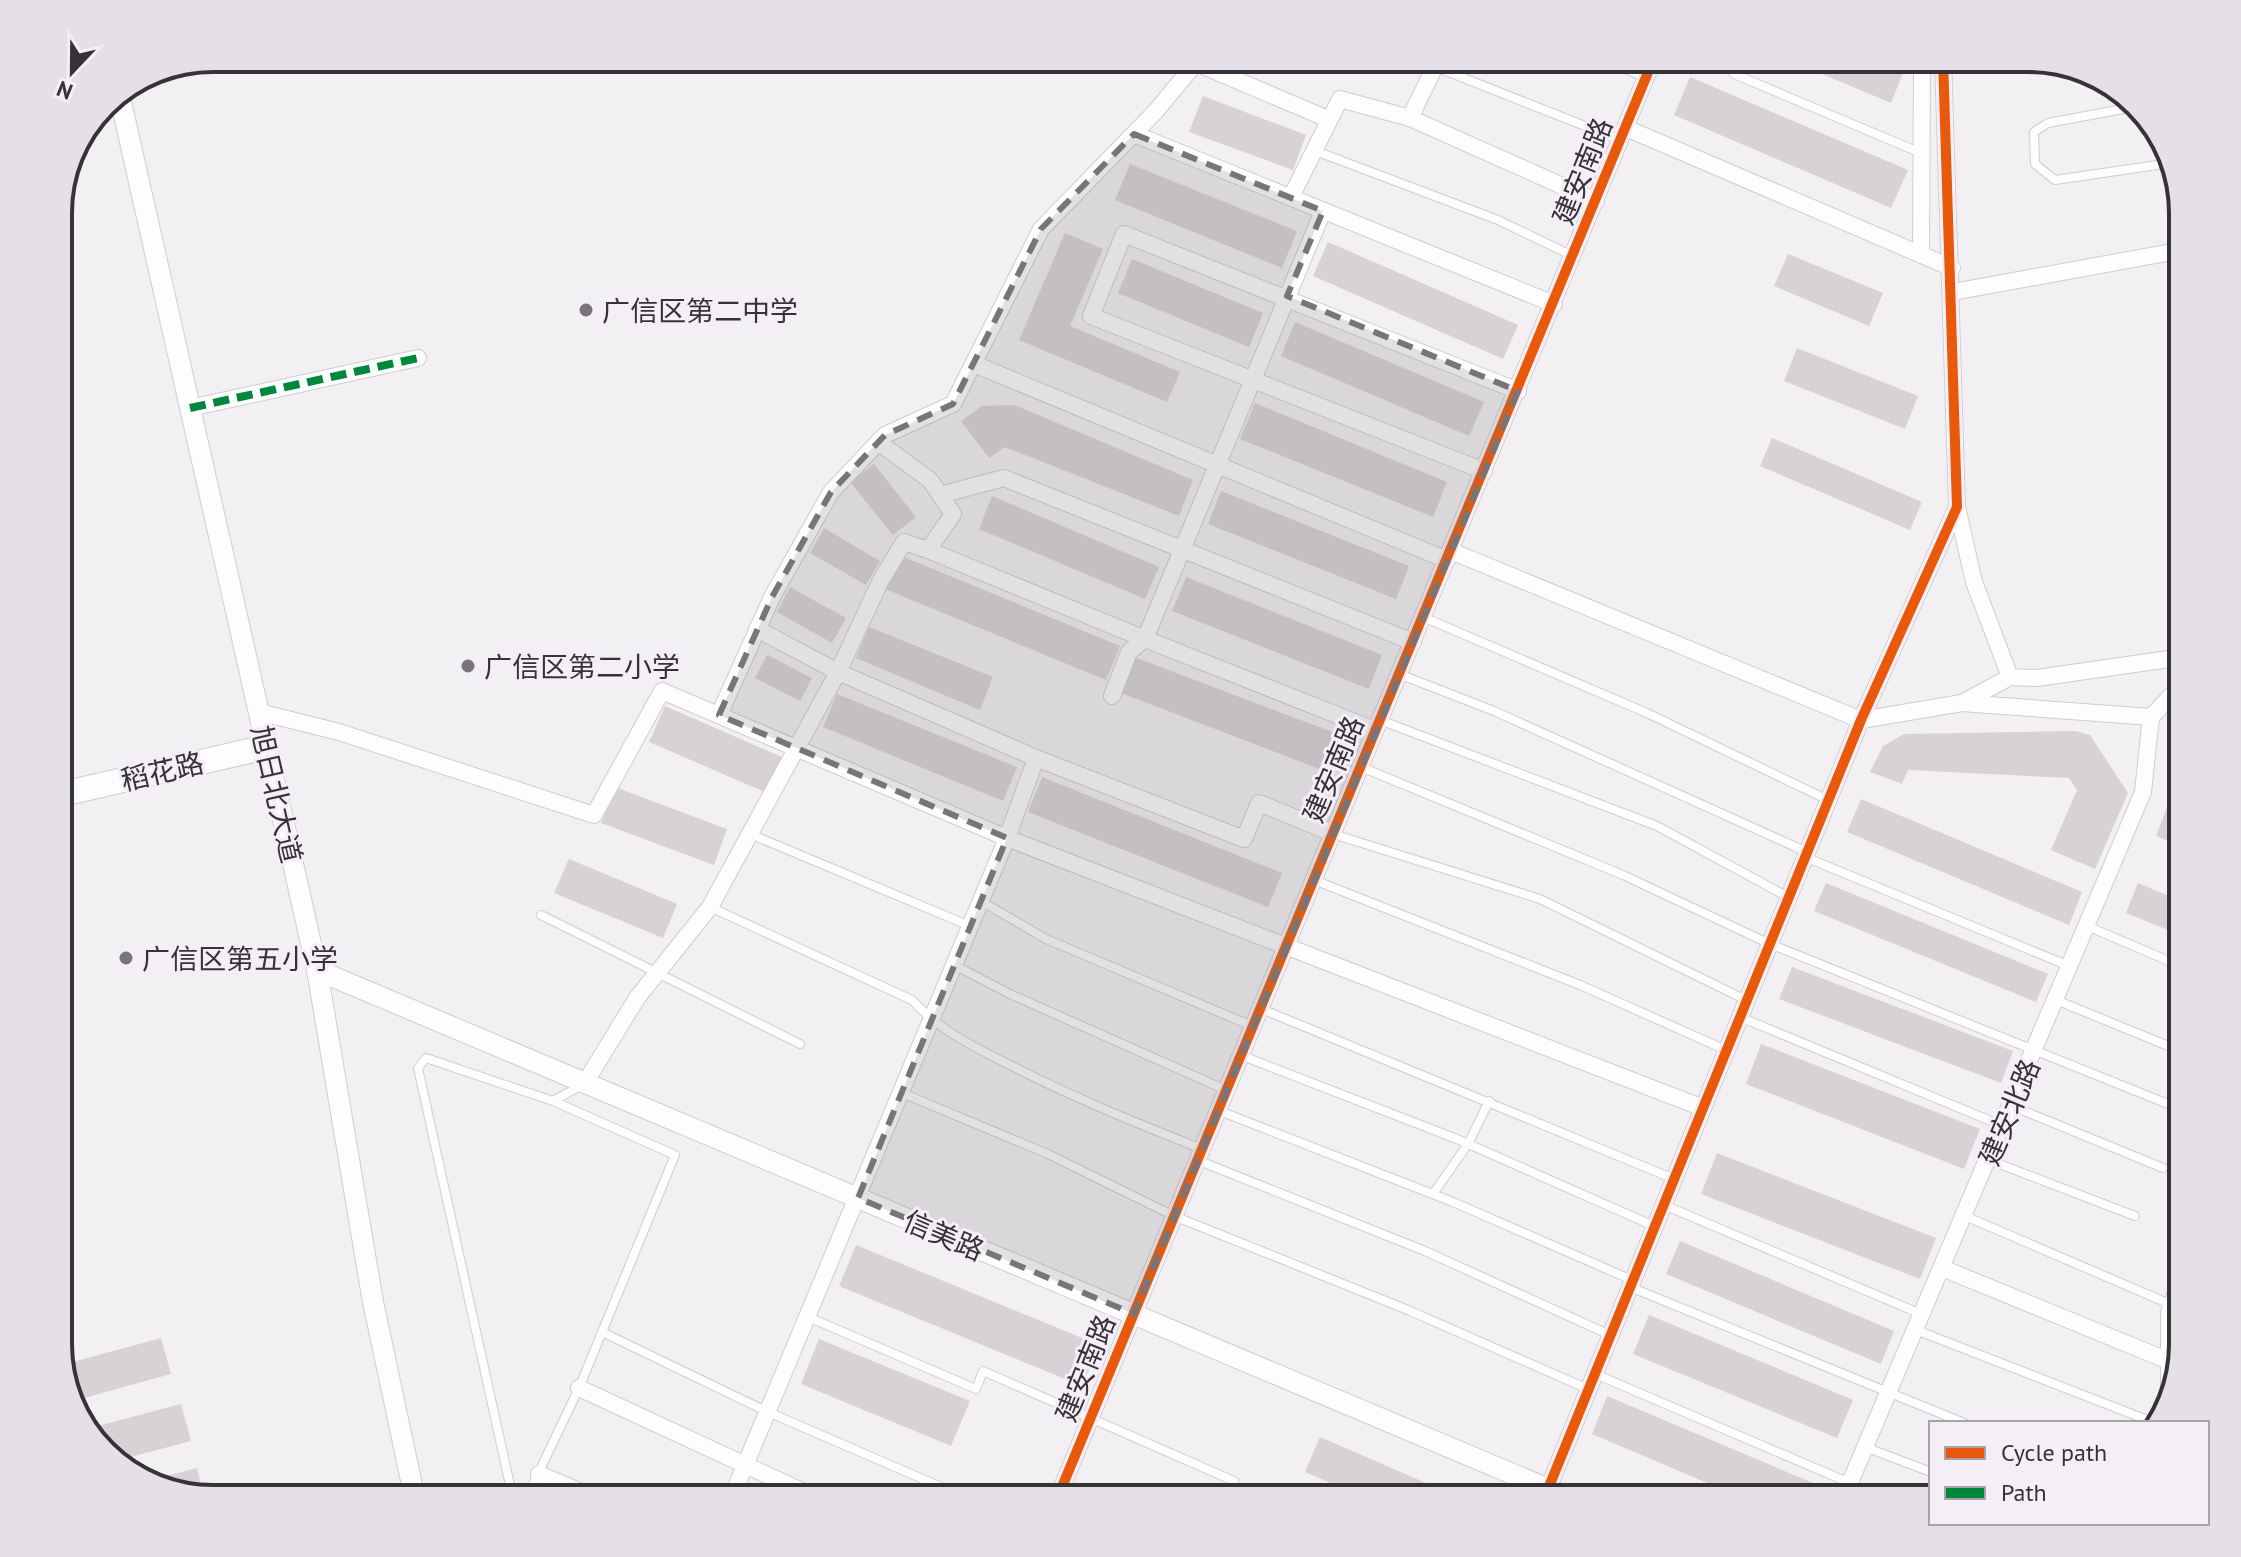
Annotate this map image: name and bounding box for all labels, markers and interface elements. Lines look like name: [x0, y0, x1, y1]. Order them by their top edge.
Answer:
north arrow: [32, 32, 112, 112]
text: N: [53, 75, 76, 106]
street label: 建安南路: [1544, 112, 1620, 230]
place label: 广信区第二中学: [602, 292, 798, 329]
marker: 广信区第二中学: [577, 301, 595, 319]
place label: 广信区第二小学: [484, 648, 680, 685]
marker: 广信区第二小学: [459, 657, 477, 675]
street label: 建安南路: [1294, 710, 1372, 828]
street label: 旭日北大道: [243, 722, 311, 866]
street label: 稻花路: [117, 744, 207, 798]
place label: 广信区第五小学: [142, 940, 338, 977]
marker: 广信区第五小学: [117, 949, 135, 967]
street label: 建安北路: [1970, 1053, 2048, 1171]
street label: 信美路: [898, 1202, 990, 1268]
street label: 建安南路: [1047, 1309, 1123, 1427]
legend: [1929, 1421, 2209, 1525]
text: Cycle path: [2001, 1437, 2107, 1468]
text: Path: [2001, 1477, 2047, 1508]

